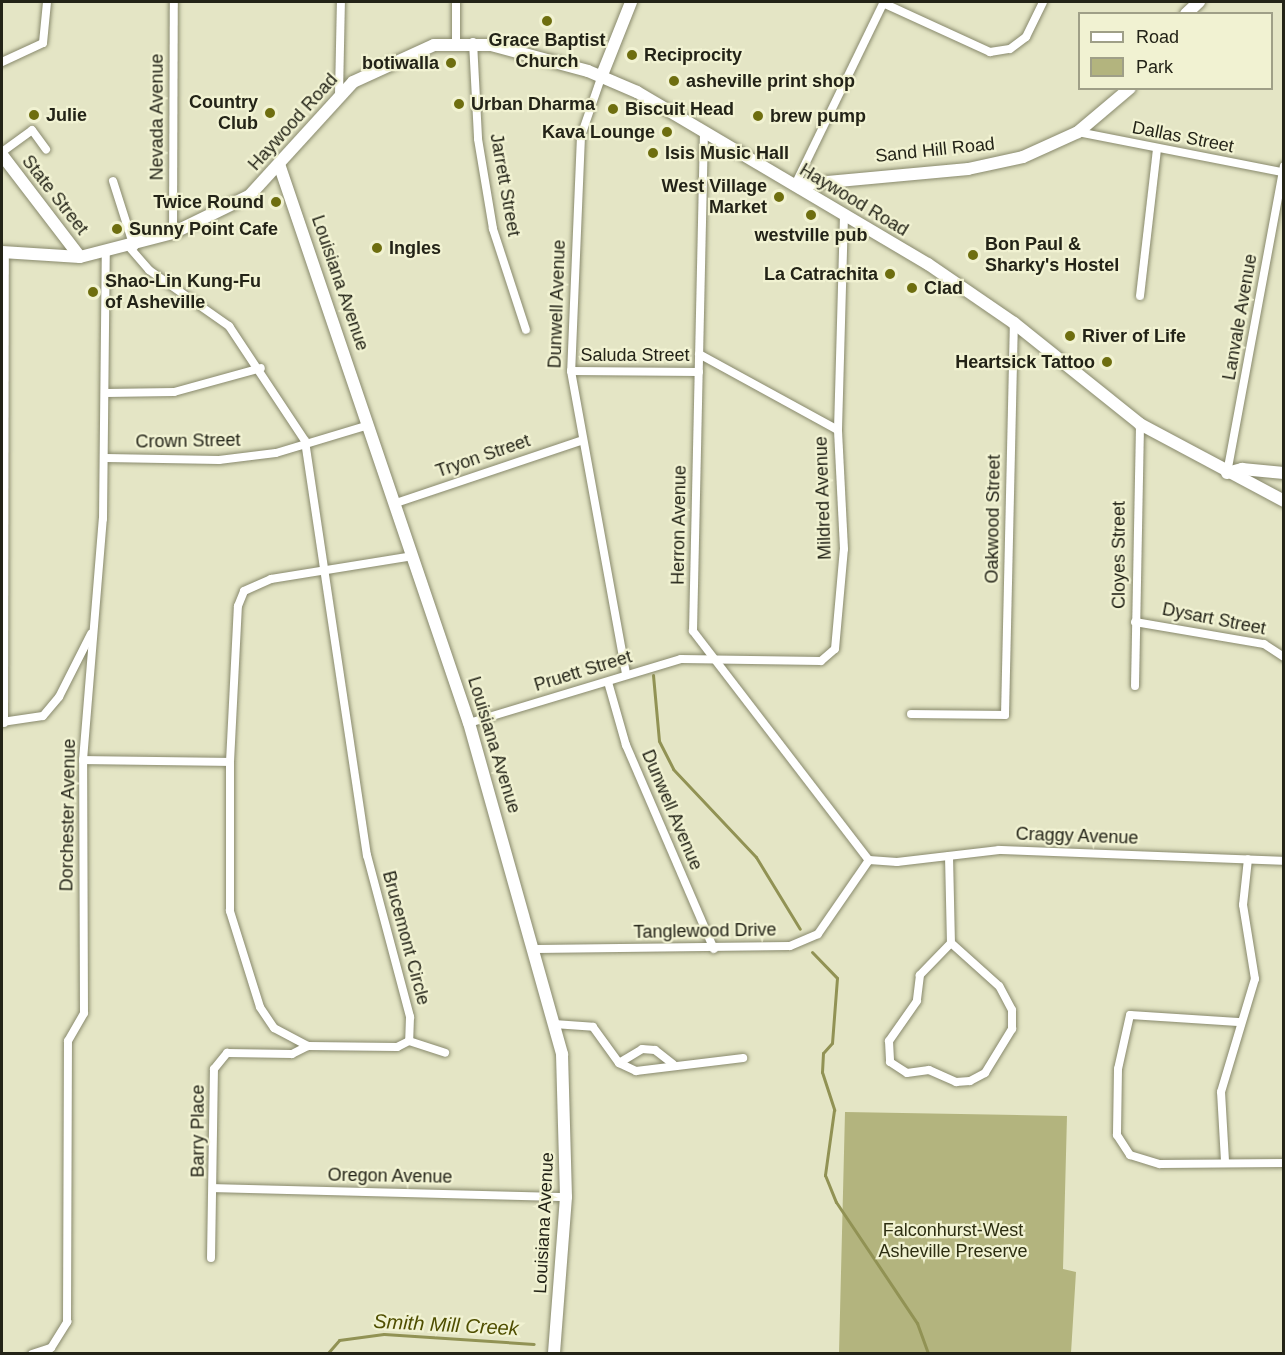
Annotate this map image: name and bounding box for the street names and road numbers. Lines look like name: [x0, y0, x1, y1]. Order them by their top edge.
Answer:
street label: Nevada Avenue: [146, 53, 168, 181]
street label: Haywood Road: [244, 69, 342, 175]
street label: Dallas Street: [1130, 117, 1236, 157]
street label: Jarrett Street: [485, 132, 525, 238]
street label: Sand Hill Road: [874, 133, 996, 167]
street label: State Street: [17, 151, 93, 239]
street label: Haywood Road: [796, 159, 912, 241]
street label: Louisiana Avenue: [307, 212, 373, 354]
street label: Dunwell Avenue: [544, 239, 570, 369]
street label: Lanvale Avenue: [1218, 252, 1262, 382]
street label: Saluda Street: [580, 344, 690, 366]
street label: Crown Street: [135, 429, 241, 453]
street label: Tryon Street: [433, 430, 533, 482]
street label: Mildred Avenue: [810, 435, 836, 561]
street label: Oakwood Street: [981, 454, 1005, 584]
street label: Herron Avenue: [667, 464, 691, 586]
street label: Cloyes Street: [1108, 501, 1130, 609]
street label: Dysart Street: [1160, 598, 1268, 640]
street label: Pruett Street: [532, 646, 634, 696]
street label: Louisiana Avenue: [463, 674, 525, 816]
street label: Dorchester Avenue: [56, 738, 80, 892]
street label: Dunwell Avenue: [637, 746, 707, 874]
street label: Craggy Avenue: [1015, 823, 1139, 849]
street label: Brucemont Circle: [378, 869, 434, 1007]
street label: Tanglewood Drive: [633, 919, 777, 943]
street label: Barry Place: [187, 1084, 209, 1178]
street label: Louisiana Avenue: [529, 1151, 559, 1295]
street label: Oregon Avenue: [327, 1164, 453, 1188]

